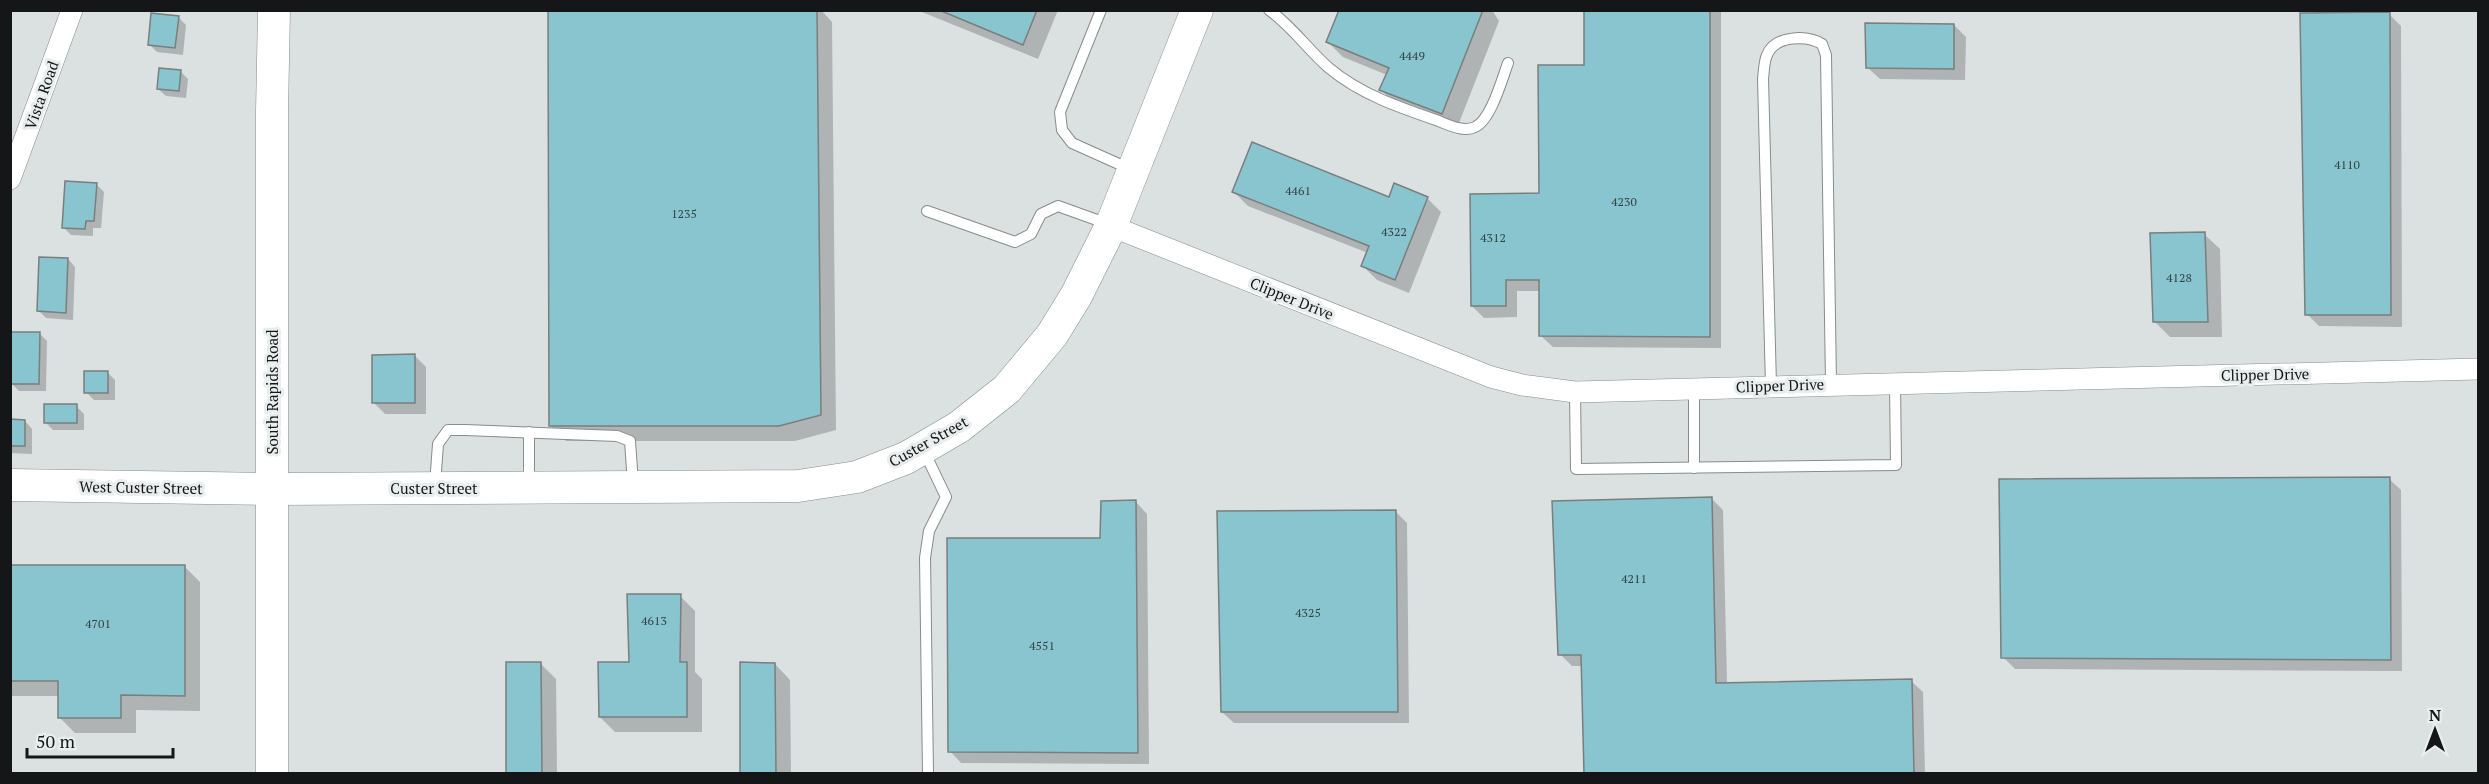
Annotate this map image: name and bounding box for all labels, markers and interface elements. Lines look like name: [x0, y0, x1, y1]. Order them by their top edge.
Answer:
house number: 4449: [1399, 48, 1425, 63]
street label: Vista Road: [19, 58, 63, 132]
house number: 4110: [2334, 157, 2360, 172]
house number: 4461: [1285, 183, 1311, 198]
house number: 4230: [1611, 194, 1637, 209]
house number: 1235: [671, 206, 697, 221]
house number: 4322: [1381, 224, 1407, 239]
house number: 4312: [1480, 230, 1506, 245]
house number: 4128: [2166, 270, 2192, 285]
street label: Clipper Drive: [1247, 272, 1337, 324]
street label: South Rapids Road: [262, 329, 282, 455]
street label: Clipper Drive: [2221, 363, 2309, 385]
street label: Clipper Drive: [1735, 373, 1825, 397]
street label: Custer Street: [885, 411, 971, 471]
street label: West Custer Street: [79, 476, 203, 498]
street label: Custer Street: [390, 478, 478, 498]
house number: 4211: [1621, 571, 1647, 586]
house number: 4325: [1295, 605, 1321, 620]
house number: 4613: [641, 613, 667, 628]
house number: 4701: [85, 616, 111, 631]
house number: 4551: [1029, 638, 1055, 653]
north arrow: [2405, 700, 2465, 760]
text: N: [2429, 704, 2441, 726]
scale bar: [27, 721, 172, 759]
text: 50 m: [36, 729, 76, 753]

